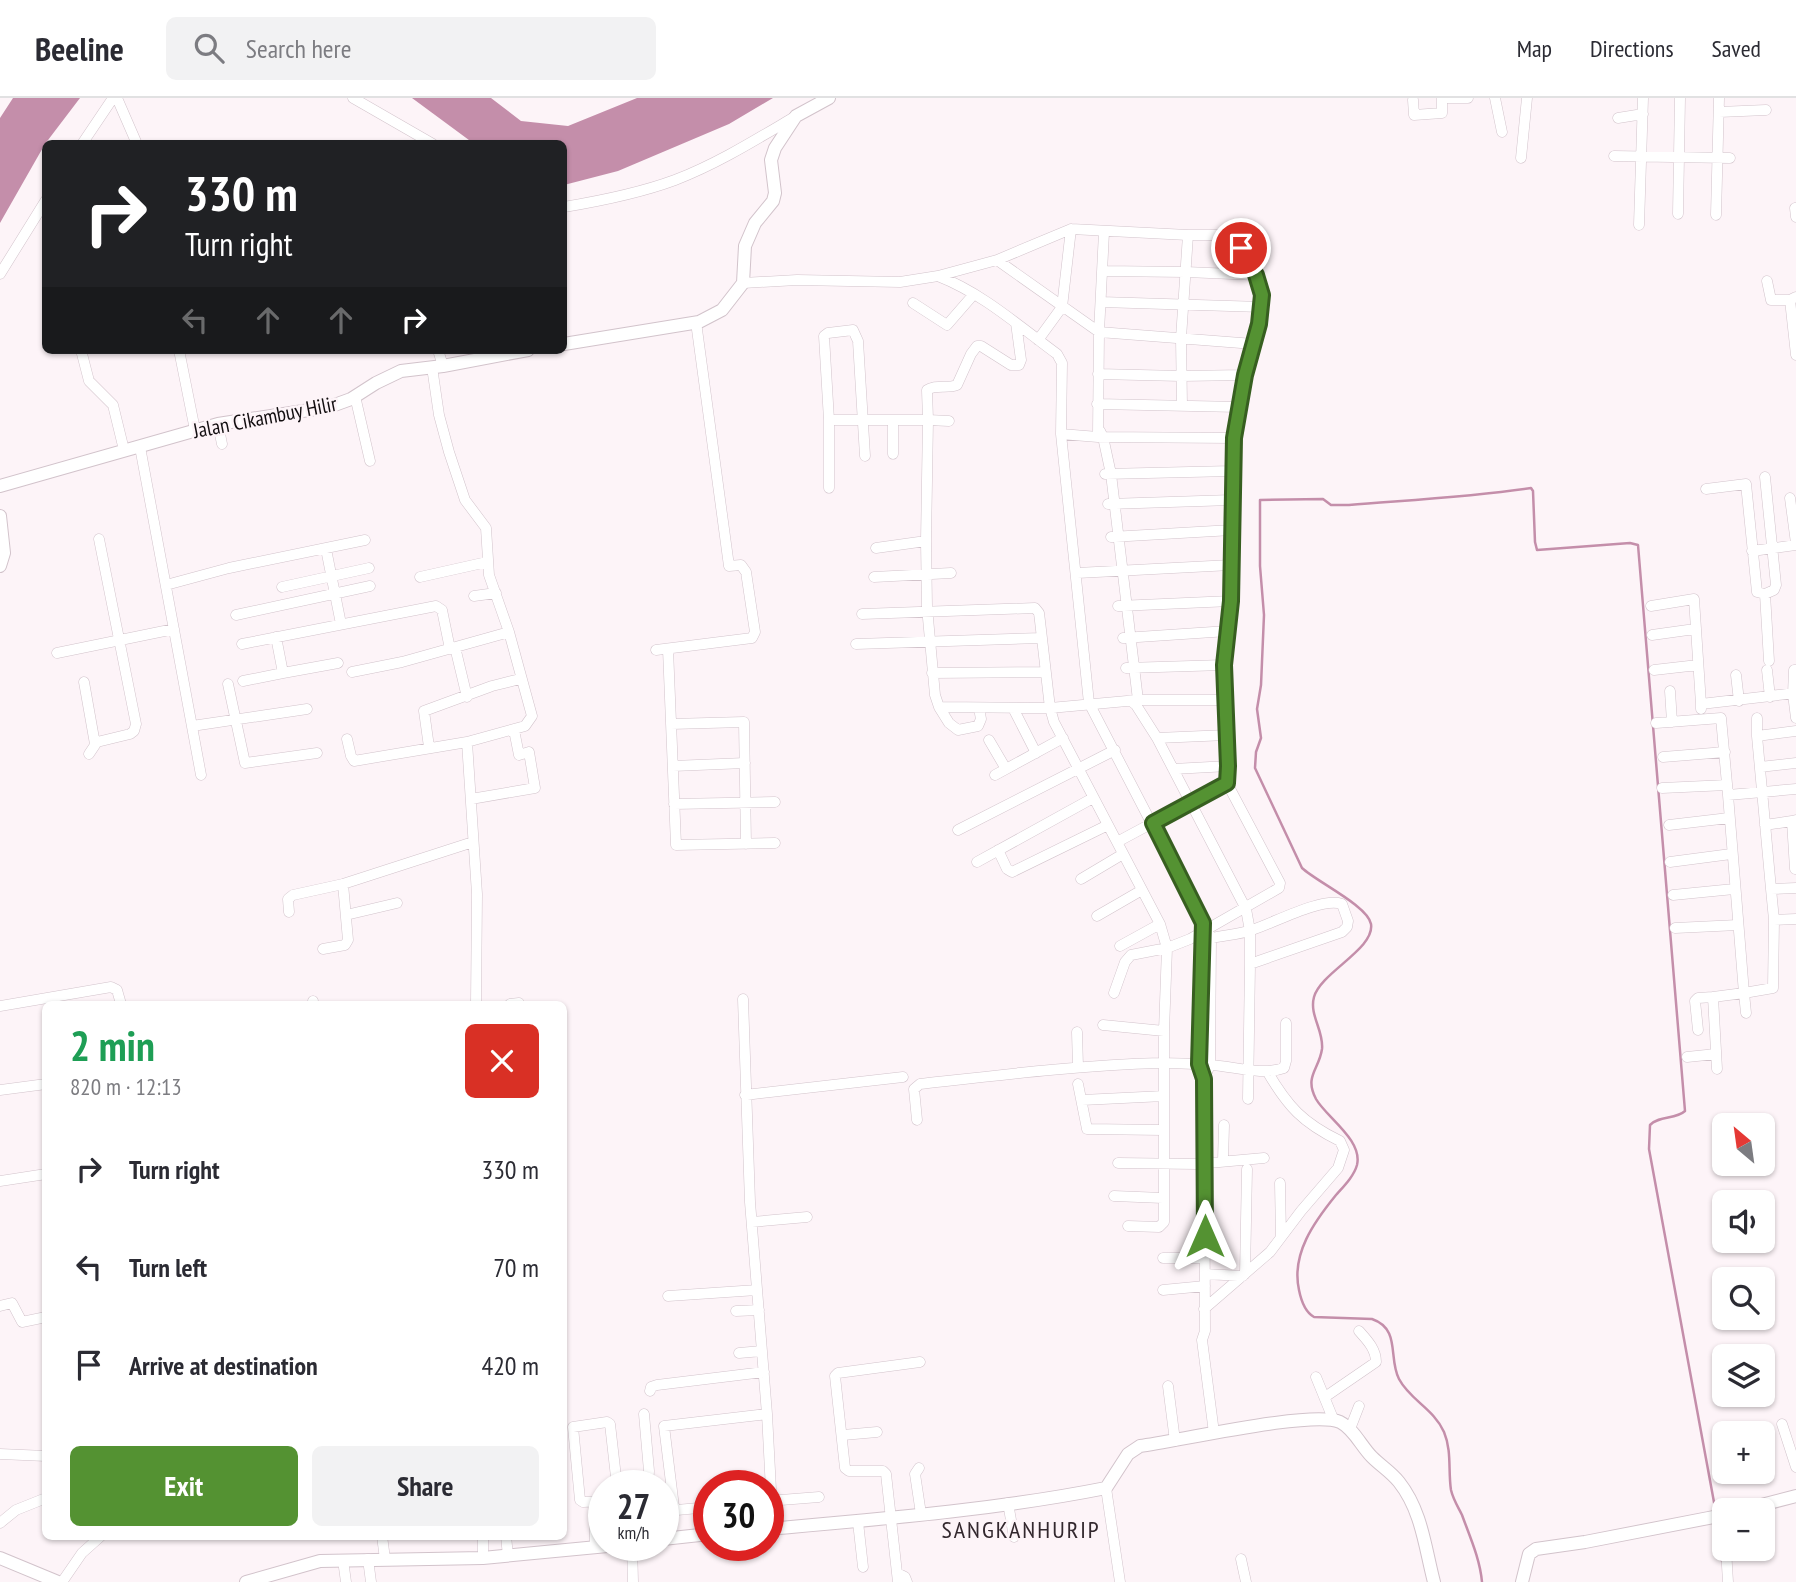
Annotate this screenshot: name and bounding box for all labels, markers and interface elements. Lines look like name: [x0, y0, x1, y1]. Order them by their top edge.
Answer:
search box: [166, 17, 656, 80]
text: Beeline: [35, 27, 124, 70]
icon: search: [190, 29, 228, 67]
text: Search here: [246, 32, 351, 65]
text: Map: [1517, 33, 1552, 64]
text: Directions: [1590, 33, 1674, 64]
text: Saved: [1712, 33, 1761, 64]
text: 330 m: [185, 161, 298, 225]
icon: right: [70, 168, 161, 259]
pin: [1211, 218, 1271, 278]
text: Turn right: [185, 223, 293, 265]
icon: arrive: [1222, 229, 1260, 267]
icon: left: [176, 301, 214, 339]
icon: ahead: [249, 301, 287, 339]
icon: ahead: [322, 301, 360, 339]
icon: right: [395, 301, 433, 339]
street label: Jalan Cikambuy Hilir: [190, 390, 339, 444]
text: 2 min: [70, 1018, 155, 1073]
button: close: [465, 1024, 539, 1098]
text: 820 m · 12:13: [70, 1072, 182, 1101]
north arrow: [1712, 1113, 1774, 1176]
map controls: [1712, 1113, 1775, 1561]
icon: right: [70, 1150, 108, 1188]
text: Turn right: [129, 1153, 220, 1186]
text: 330 m: [481, 1153, 539, 1186]
button: sound: [1712, 1190, 1775, 1253]
position arrow: [1168, 1199, 1242, 1273]
icon: left: [70, 1248, 108, 1286]
text: Turn left: [129, 1251, 207, 1284]
text: 70 m: [493, 1251, 539, 1284]
button: search: [1712, 1267, 1775, 1330]
button: layers: [1712, 1344, 1775, 1407]
icon: arrive: [70, 1346, 108, 1384]
text: Arrive at destination: [129, 1349, 318, 1382]
text: 420 m: [481, 1349, 539, 1382]
button: +: [1712, 1421, 1775, 1484]
button: Exit: [70, 1446, 298, 1526]
button: Share: [312, 1446, 539, 1526]
speed limit sign: 30: [693, 1470, 784, 1561]
text: 27: [617, 1483, 650, 1529]
button: −: [1712, 1498, 1775, 1561]
district label: SANGKANHURIP: [941, 1514, 1101, 1545]
text: km/h: [618, 1521, 649, 1544]

